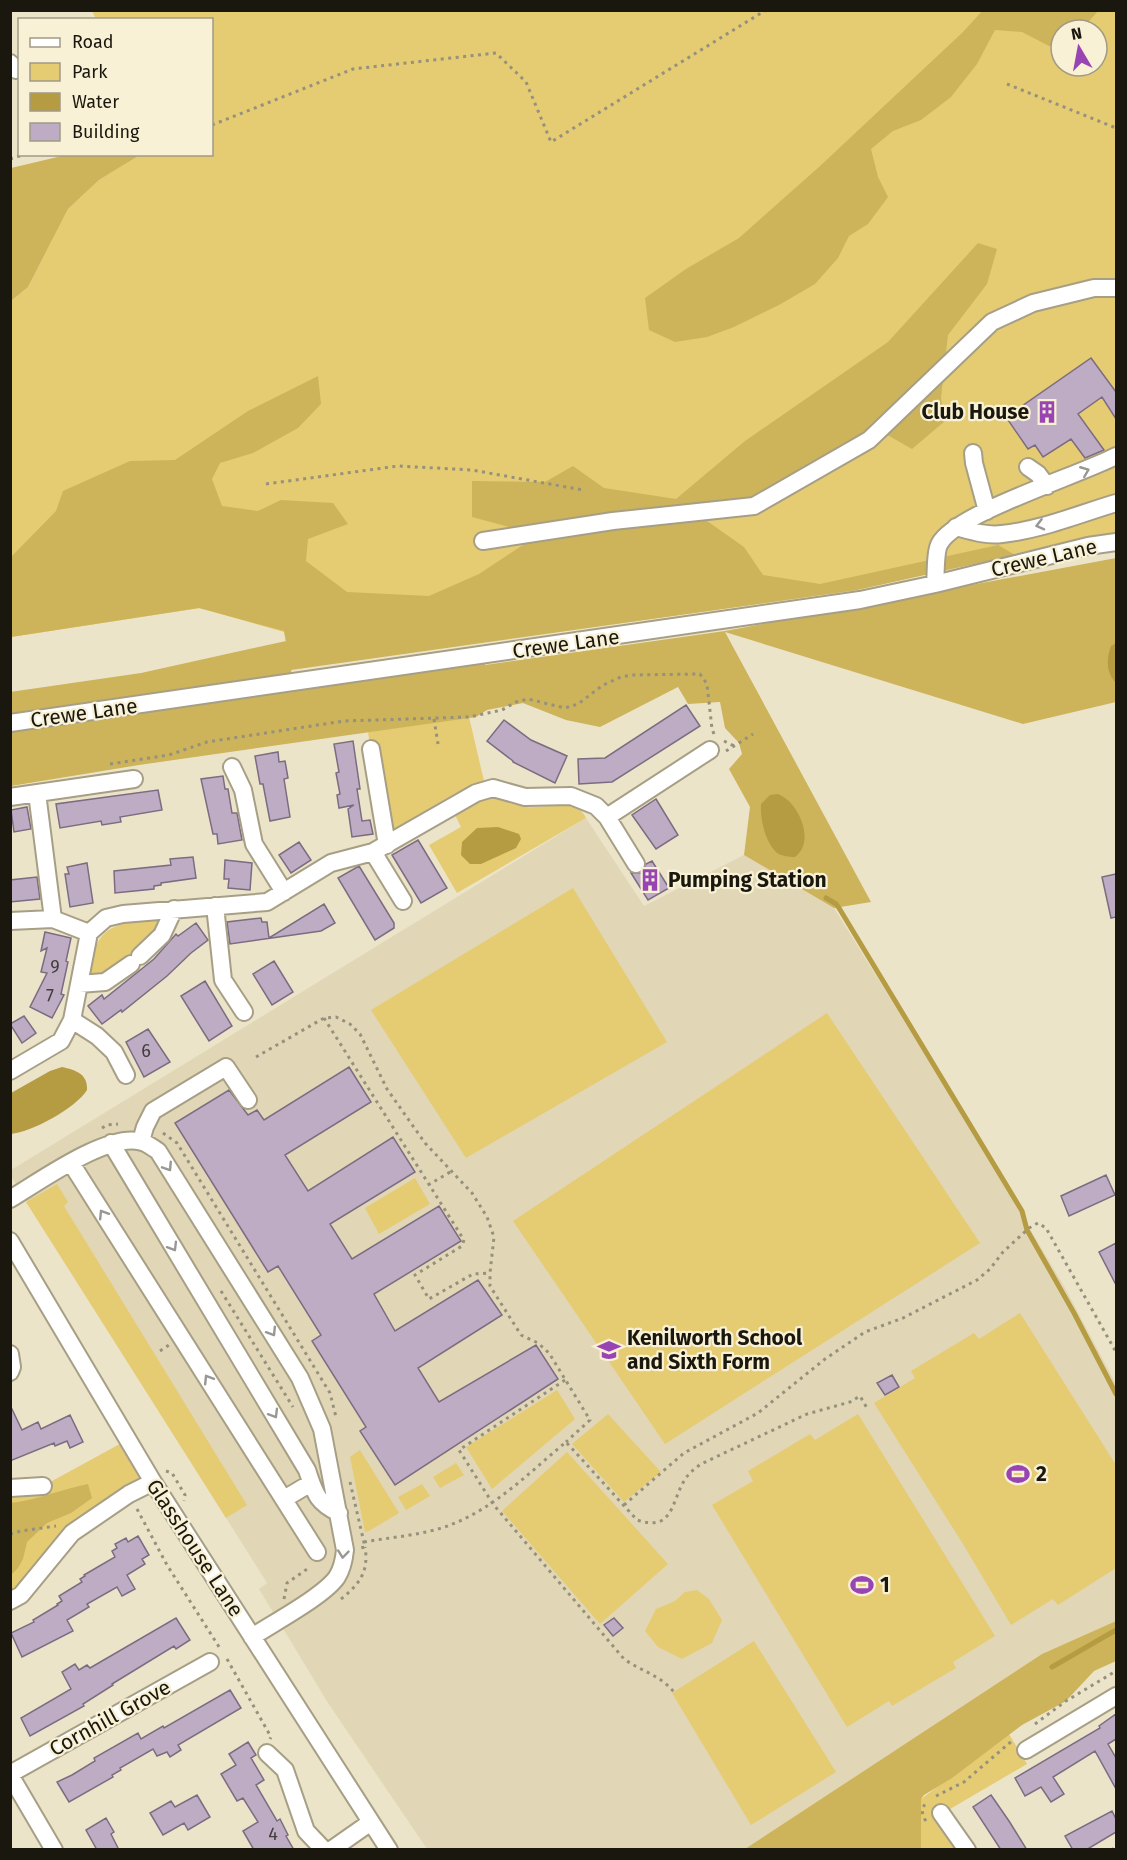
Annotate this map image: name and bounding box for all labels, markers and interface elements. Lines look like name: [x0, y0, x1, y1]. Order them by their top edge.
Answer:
legend: [18, 18, 213, 156]
north arrow: [1049, 18, 1109, 78]
text: N: [1070, 23, 1083, 44]
text: Road: [72, 31, 114, 53]
text: Park: [72, 61, 108, 83]
text: Water: [72, 91, 119, 113]
text: Building: [72, 121, 140, 143]
place label: Club House: [921, 399, 1029, 425]
building icon: Club House: [1034, 399, 1060, 425]
one-way arrow: [1079, 466, 1090, 478]
one-way arrow: [1035, 518, 1045, 531]
street label: Crewe Lane: [989, 533, 1099, 583]
street label: Crewe Lane: [511, 624, 621, 664]
street label: Crewe Lane: [29, 693, 139, 733]
building icon: Pumping Station: [637, 867, 663, 893]
place label: Pumping Station: [668, 867, 827, 893]
house number: 9: [50, 956, 60, 978]
house number: 7: [46, 985, 54, 1007]
house number: 6: [141, 1040, 151, 1062]
one-way arrow: [161, 1161, 173, 1171]
one-way arrow: [99, 1210, 111, 1220]
one-way arrow: [166, 1241, 178, 1251]
place label: Kenilworth School and Sixth Form: [627, 1325, 803, 1375]
one-way arrow: [264, 1326, 275, 1337]
school or university icon: Kenilworth School and Sixth Form: [596, 1337, 622, 1363]
one-way arrow: [203, 1375, 215, 1385]
one-way arrow: [266, 1408, 278, 1418]
sports icon: 2: [1005, 1461, 1031, 1487]
place label: 2: [1036, 1461, 1047, 1487]
street label: Glasshouse Lane: [141, 1474, 249, 1622]
one-way arrow: [337, 1550, 350, 1559]
sports icon: 1: [849, 1572, 875, 1598]
place label: 1: [880, 1572, 890, 1598]
street label: Cornhill Grove: [45, 1674, 175, 1762]
house number: 4: [268, 1823, 278, 1845]

